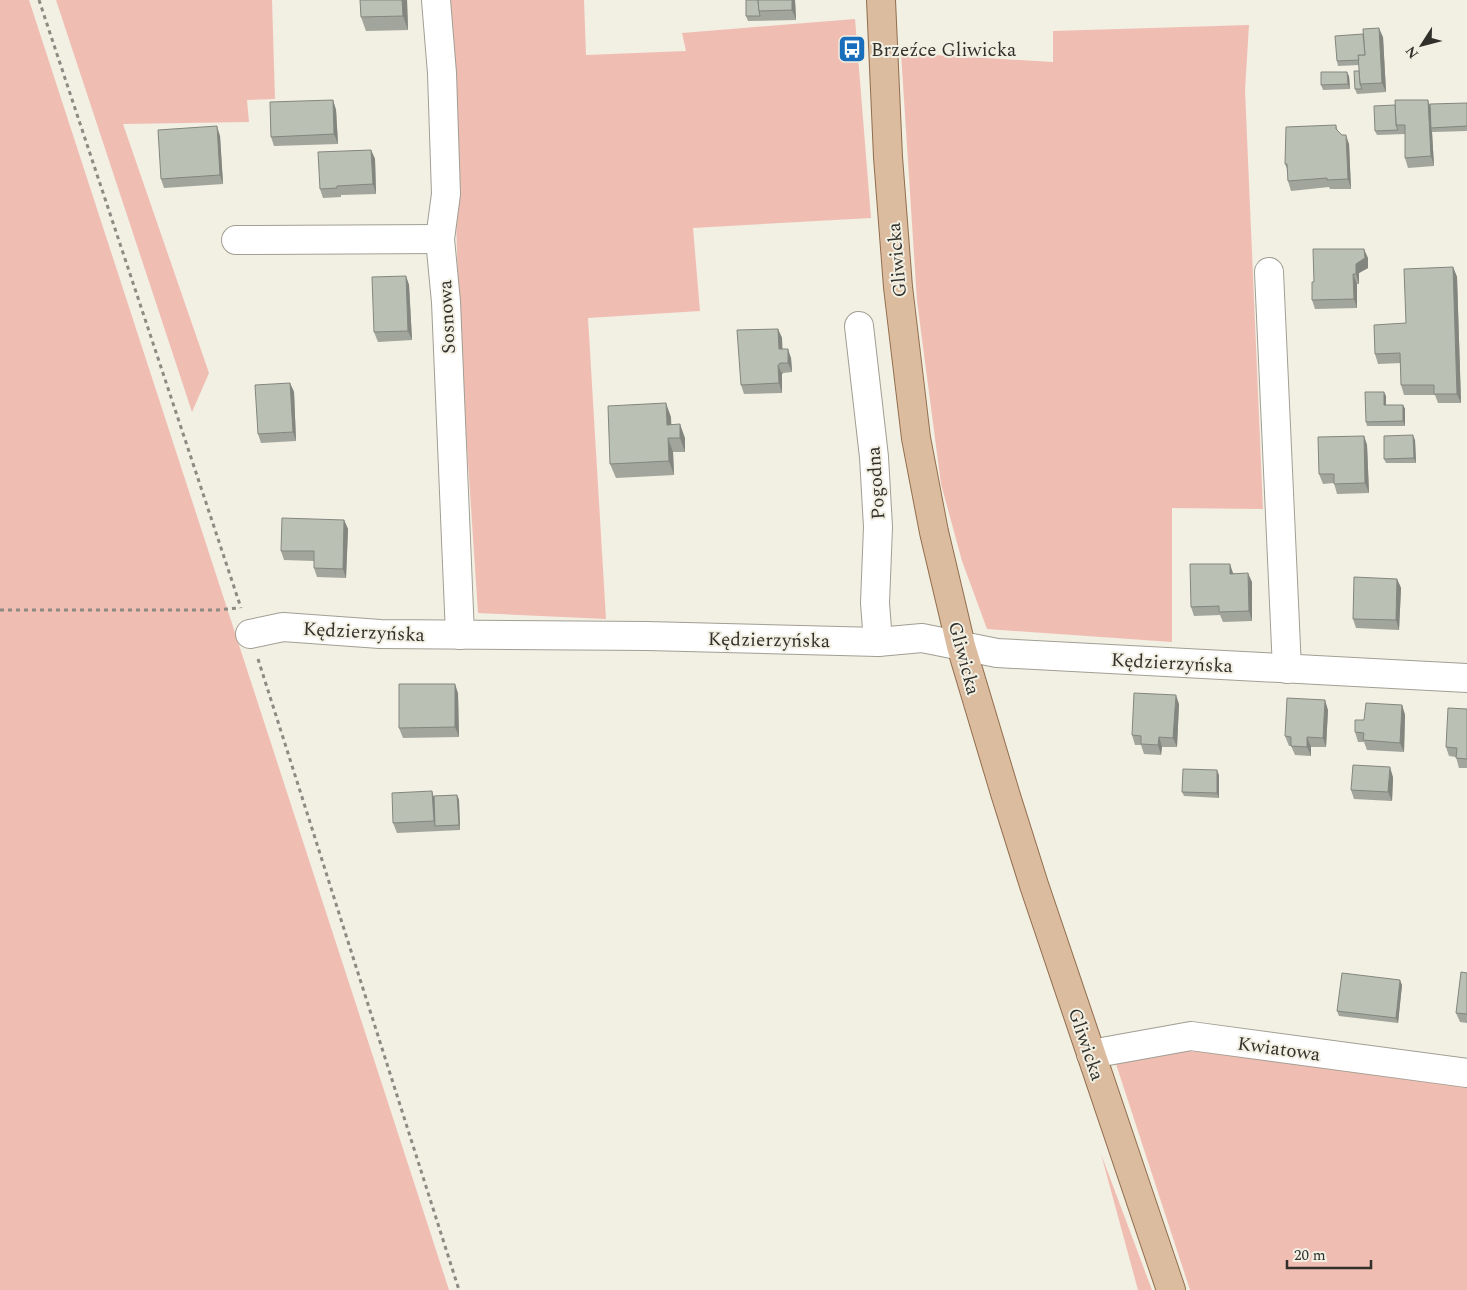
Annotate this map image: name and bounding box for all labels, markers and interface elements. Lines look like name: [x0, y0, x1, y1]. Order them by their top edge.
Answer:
north arrow: [1397, 20, 1447, 70]
bus stop icon: Brzeźce Gliwicka: [837, 34, 867, 64]
place label: Brzeźce Gliwicka: [871, 36, 1017, 65]
text: N: [1400, 42, 1424, 63]
street label: Gliwicka: [880, 221, 915, 299]
street label: Sosnowa: [431, 279, 464, 355]
street label: Pogodna: [859, 445, 894, 521]
street label: Kędzierzyńska: [302, 615, 426, 650]
street label: Gliwicka: [940, 618, 987, 699]
street label: Kędzierzyńska: [708, 625, 831, 656]
street label: Kędzierzyńska: [1110, 646, 1234, 681]
street label: Gliwicka: [1060, 1004, 1112, 1085]
street label: Kwiatowa: [1235, 1029, 1323, 1070]
scale bar: [1287, 1238, 1371, 1270]
text: 20 m: [1294, 1244, 1326, 1267]

